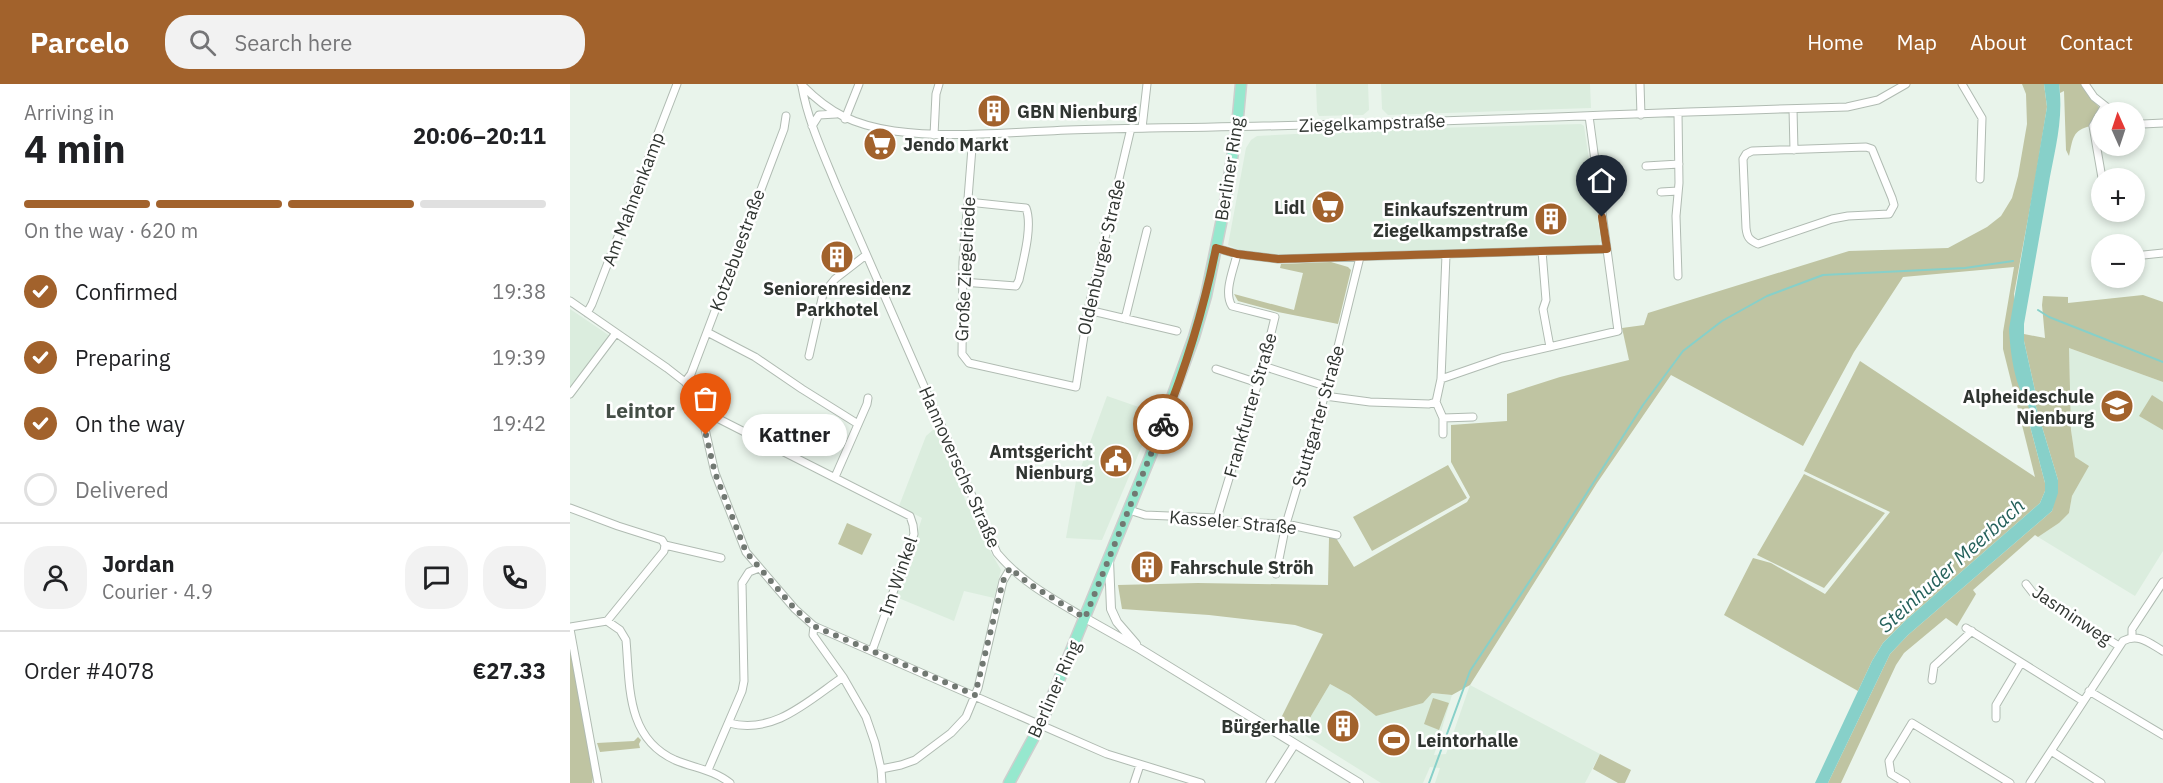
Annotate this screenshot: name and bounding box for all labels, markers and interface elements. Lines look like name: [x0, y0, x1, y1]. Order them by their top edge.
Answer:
search box: [165, 15, 585, 69]
text: Parcelo: [30, 24, 129, 61]
icon: search: [186, 26, 219, 59]
text: Search here: [234, 28, 352, 57]
text: Home: [1807, 28, 1864, 56]
text: Map: [1897, 28, 1937, 56]
text: About: [1970, 28, 2027, 56]
text: Contact: [2060, 28, 2133, 56]
building icon: GBN Nienburg: [976, 93, 1012, 129]
text: Arriving in: [24, 99, 114, 126]
place label: GBN Nienburg: [1017, 100, 1137, 123]
north arrow: [2091, 102, 2145, 156]
map controls: [2091, 102, 2145, 288]
street label: Ziegelkampstraße: [1298, 109, 1446, 137]
street label: Berliner Ring: [1209, 115, 1249, 222]
text: 20:06–20:11: [413, 121, 546, 150]
text: 4 min: [24, 123, 126, 174]
supermarket icon: Jendo Markt: [862, 126, 898, 162]
street label: Am Mahnenkamp: [597, 129, 669, 269]
place label: Jendo Markt: [903, 133, 1009, 156]
pin: [1576, 155, 1627, 217]
icon: home: [1585, 164, 1618, 197]
button: +: [2091, 168, 2145, 222]
street label: Oldenburger Straße: [1072, 177, 1130, 337]
street label: Kotzebuestraße: [704, 186, 770, 314]
supermarket icon: Lidl: [1310, 189, 1346, 225]
street label: Große Ziegelriede: [950, 196, 980, 342]
place label: Lidl: [1274, 196, 1306, 219]
place label: Einkaufszentrum Ziegelkampstraße: [1373, 198, 1528, 242]
building icon: Einkaufszentrum Ziegelkampstraße: [1533, 201, 1569, 237]
text: On the way · 620 m: [24, 217, 198, 244]
button: −: [2091, 234, 2145, 288]
building icon: Seniorenresidenz Parkhotel: [819, 239, 855, 275]
icon: check: [24, 275, 57, 308]
text: Confirmed: [75, 277, 178, 306]
place label: Seniorenresidenz Parkhotel: [763, 277, 911, 321]
text: 19:38: [492, 278, 546, 305]
street label: Frankfurter Straße: [1218, 330, 1282, 480]
icon: check: [24, 341, 57, 374]
street label: Stuttgarter Straße: [1287, 342, 1349, 490]
text: Preparing: [75, 343, 170, 372]
text: 19:39: [492, 344, 546, 371]
pin: [680, 373, 731, 435]
icon: bag: [689, 382, 722, 415]
street label: Hannoversche Straße: [914, 383, 1006, 551]
place label: Alpheideschule Nienburg: [1963, 385, 2094, 429]
school or university icon: Alpheideschule Nienburg: [2099, 388, 2135, 424]
courier: [1133, 394, 1193, 454]
district label: Leintor: [605, 396, 675, 424]
icon: check: [24, 407, 57, 440]
icon: bike: [1147, 408, 1180, 441]
text: On the way: [75, 409, 185, 438]
text: 19:42: [492, 410, 546, 437]
callout: Kattner: [742, 414, 847, 456]
text: Kattner: [759, 421, 830, 448]
place label: Amtsgericht Nienburg: [989, 440, 1093, 484]
public building icon: Amtsgericht Nienburg: [1098, 443, 1134, 479]
text: Delivered: [75, 475, 169, 504]
water label: Steinhuder Meerbach: [1872, 492, 2030, 638]
street label: Kasseler Straße: [1168, 505, 1298, 539]
street label: Im Winkel: [874, 533, 922, 618]
button: person: [24, 546, 87, 609]
button: chat: [405, 546, 468, 609]
button: phone: [483, 546, 546, 609]
text: Jordan: [102, 549, 175, 578]
building icon: Fahrschule Ströh: [1129, 549, 1165, 585]
place label: Fahrschule Ströh: [1170, 556, 1314, 579]
text: Courier · 4.9: [102, 578, 213, 605]
street label: Jasminweg: [2028, 580, 2117, 650]
street label: Berliner Ring: [1022, 636, 1086, 741]
text: Order #4078: [24, 656, 154, 685]
text: €27.33: [473, 656, 546, 685]
building icon: Bürgerhalle: [1325, 708, 1361, 744]
place label: Bürgerhalle: [1221, 715, 1320, 738]
sports icon: Leintorhalle: [1376, 722, 1412, 758]
place label: Leintorhalle: [1417, 729, 1518, 752]

